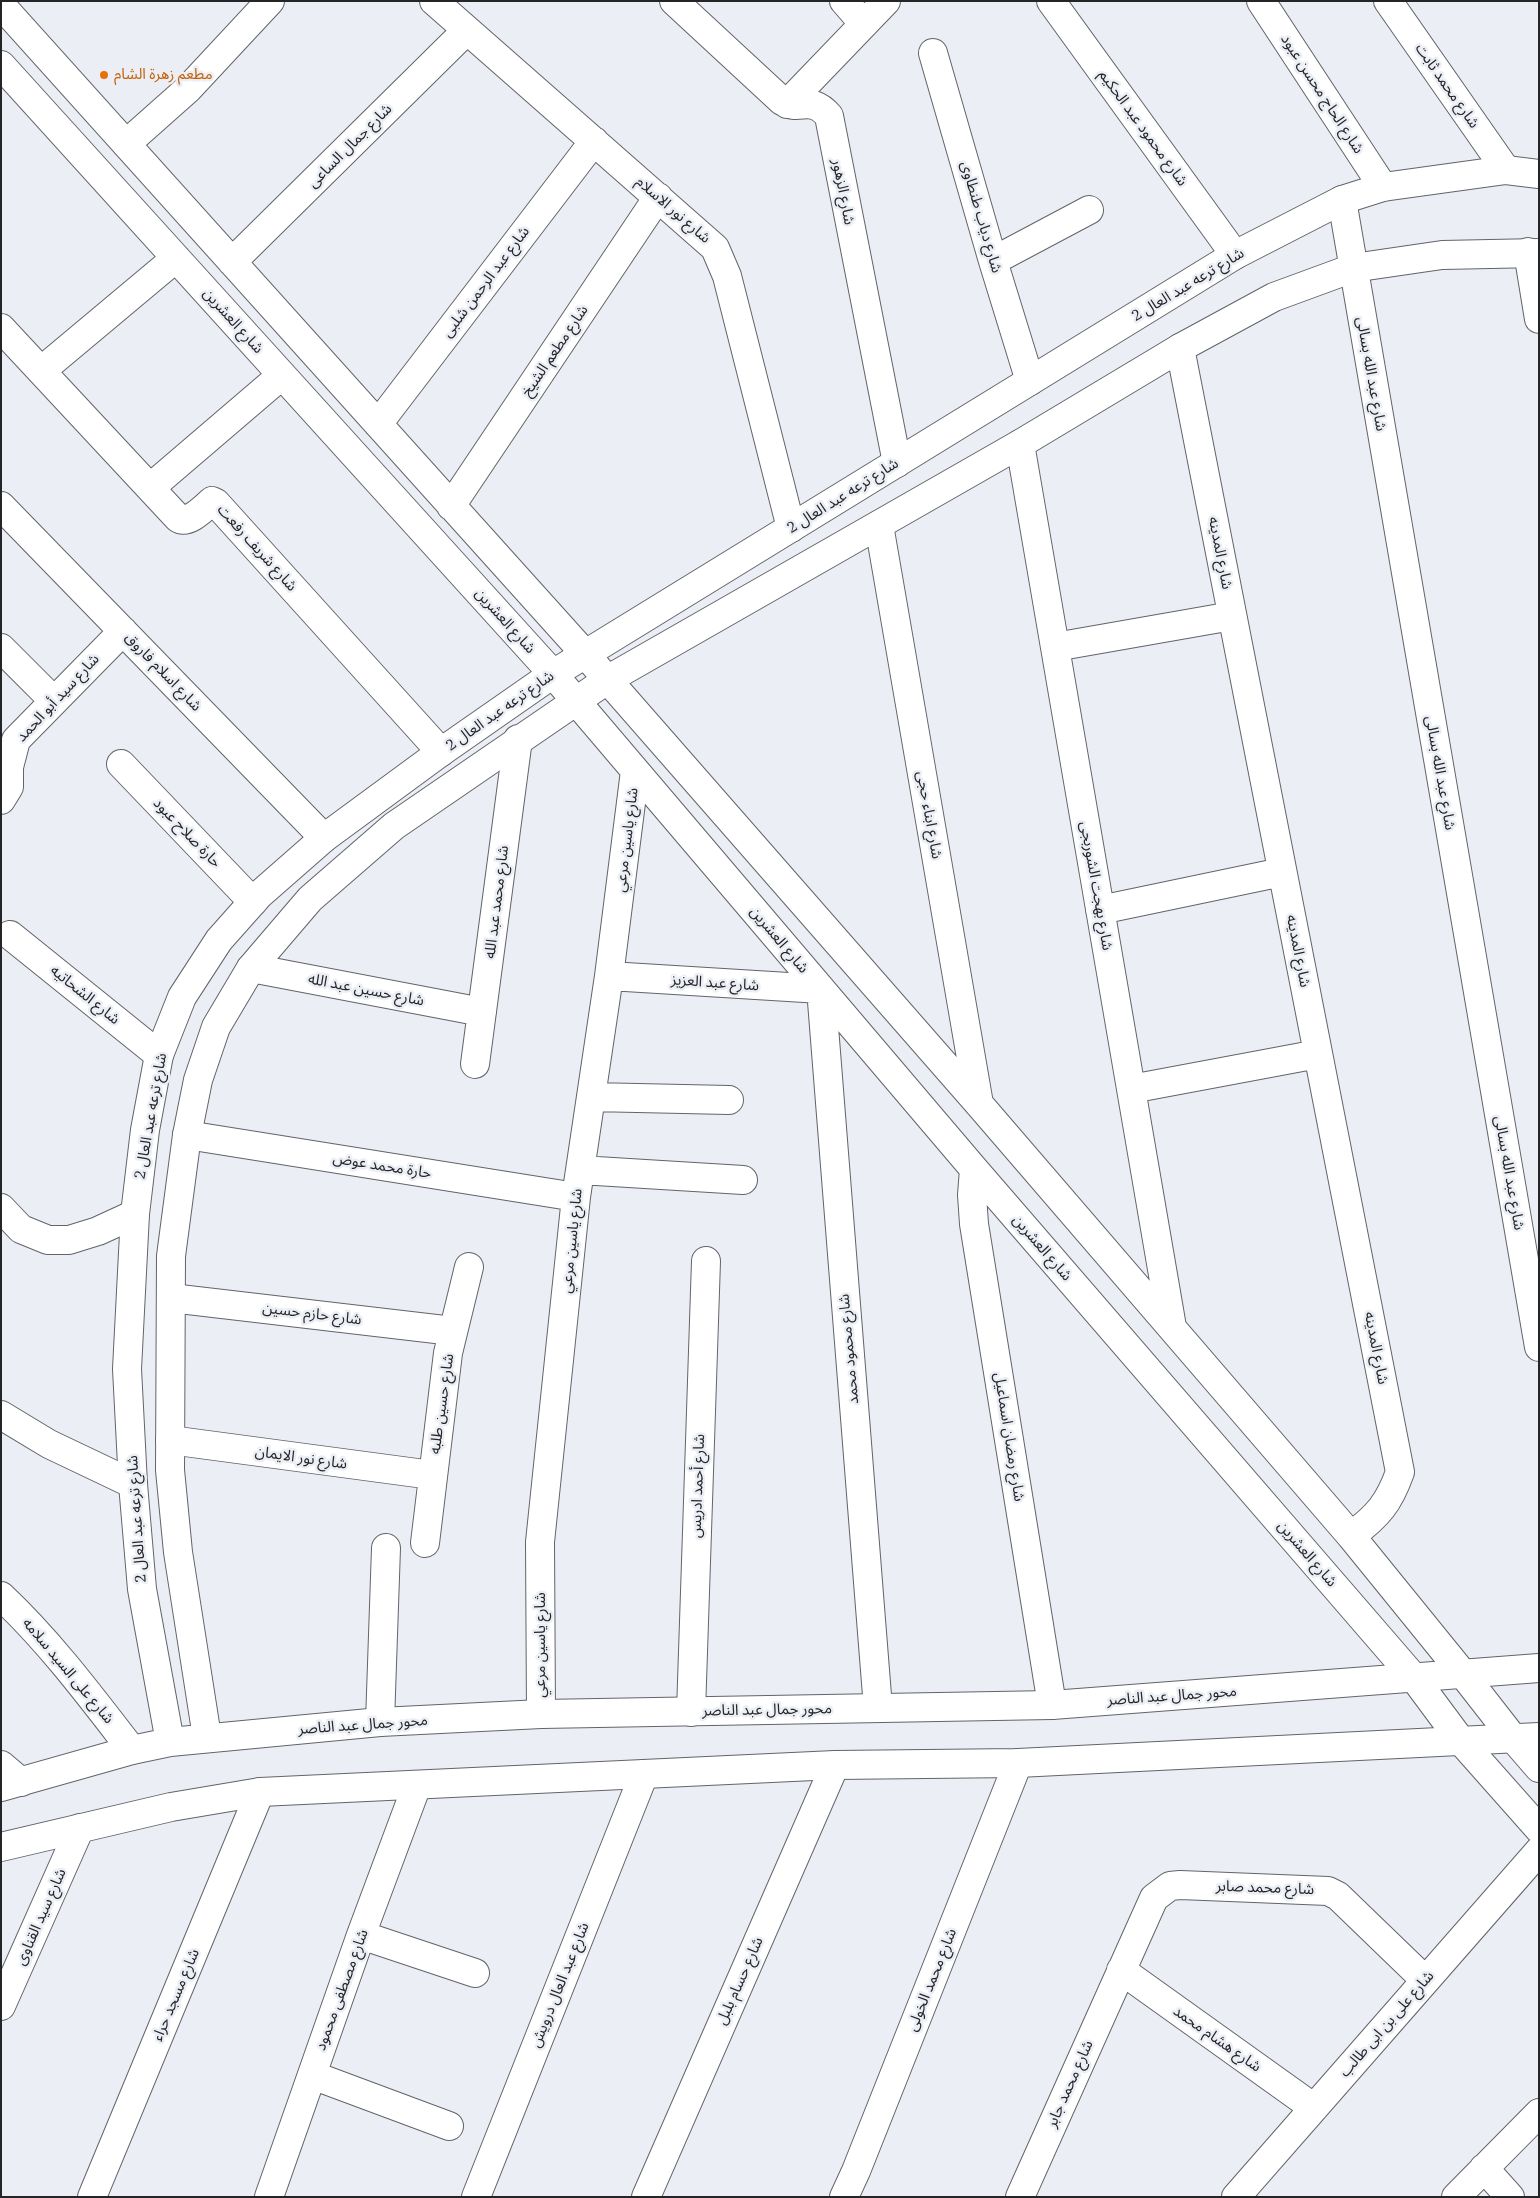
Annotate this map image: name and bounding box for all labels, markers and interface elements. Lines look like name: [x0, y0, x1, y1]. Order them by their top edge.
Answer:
street label: شارع الحاج محسن عبود: [1277, 31, 1367, 157]
street label: شارع محمد ثابت: [1411, 40, 1483, 132]
place label: مطعم زهرة الشام: [114, 66, 213, 84]
street label: شارع محمود عبد الحكيم: [1095, 66, 1191, 190]
marker: مطعم زهرة الشام: [98, 69, 110, 81]
street label: شارع جمال الساعى: [304, 100, 396, 192]
street label: شارع الزهور: [828, 158, 858, 226]
street label: شارع دياب طنطاوى: [956, 159, 1006, 275]
street label: شارع نور الاسلام: [632, 173, 714, 247]
street label: شارع عبد الرحمن شلبى: [438, 223, 534, 341]
street label: شارع ترعه عبد العال 2: [1129, 244, 1247, 326]
street label: شارع العشرين: [199, 285, 267, 357]
street label: شارع مطعم الشيخ: [518, 302, 592, 400]
street label: شارع عبد الله بسالى: [1352, 315, 1390, 433]
street label: شارع ترعه عبد العال 2: [784, 455, 902, 537]
street label: شارع شريف رفعت: [213, 501, 301, 595]
street label: شارع المدينه: [1204, 515, 1236, 591]
street label: شارع العشرين: [471, 585, 539, 657]
street label: شارع اسلام فاروق: [121, 629, 205, 715]
street label: شارع سيد أبو الحمد: [13, 650, 103, 746]
street label: شارع ترعه عبد العال 2: [443, 667, 557, 755]
street label: شارع عبد الله بسالى: [1421, 714, 1459, 832]
street label: شارع ابناء حجى: [912, 770, 946, 860]
street label: شارع ياسين مرعي: [612, 787, 642, 893]
street label: حارة صلاح عبود: [149, 794, 225, 872]
street label: شارع بهجت الشوربجى: [1076, 820, 1116, 952]
street label: شارع محمد عبد الله: [481, 844, 513, 960]
street label: شارع العشرين: [746, 903, 812, 977]
street label: شارع المدينه: [1282, 913, 1314, 989]
street label: شارع الشحاتيه: [47, 962, 123, 1028]
street label: شارع حسين عبد الله: [306, 970, 426, 1010]
street label: شارع عبد العزيز: [670, 971, 760, 995]
street label: شارع ترعه عبد العال 2: [131, 1052, 171, 1180]
street label: شارع عبد الله بسالى: [1490, 1114, 1528, 1232]
street label: حارة محمد عوض: [331, 1149, 433, 1183]
street label: شارع ياسين مرعي: [558, 1188, 586, 1294]
street label: شارع العشرين: [1008, 1211, 1076, 1285]
street label: شارع محمود محمد: [835, 1293, 863, 1405]
street label: شارع حازم حسين: [261, 1299, 363, 1329]
street label: شارع المدينه: [1360, 1310, 1392, 1386]
street label: شارع حسين طلبه: [426, 1353, 458, 1455]
street label: شارع رمضان اسماعيل: [990, 1371, 1028, 1503]
street label: شارع أحمد ادريس: [687, 1433, 709, 1539]
street label: شارع نور الايمان: [254, 1443, 348, 1473]
street label: شارع ترعه عبد العال 2: [124, 1455, 150, 1583]
street label: شارع العشرين: [1273, 1517, 1341, 1591]
street label: شارع ياسين مرعي: [532, 1592, 550, 1698]
street label: شارع على السيد سلامه: [19, 1614, 117, 1728]
street label: محور جمال عبد الناصر: [1107, 1682, 1237, 1710]
street label: محور جمال عبد الناصر: [702, 1700, 832, 1720]
street label: محور جمال عبد الناصر: [298, 1711, 428, 1739]
street label: شارع سيد القناوى: [12, 1866, 70, 1968]
street label: شارع محمد صابر: [1216, 1877, 1314, 1899]
street label: شارع عبد العال درويش: [527, 1920, 593, 2050]
street label: شارع محمد الخولى: [903, 1926, 961, 2034]
street label: شارع مصطفى محمود: [312, 1927, 372, 2053]
street label: شارع حسام بلبل: [713, 1934, 767, 2028]
street label: شارع مسجد حراء: [148, 1946, 204, 2044]
street label: شارع على بن ابى طالب: [1336, 1967, 1438, 2081]
street label: شارع هشام محمد: [1170, 2002, 1264, 2076]
street label: شارع محمد جابر: [1043, 2038, 1097, 2130]

